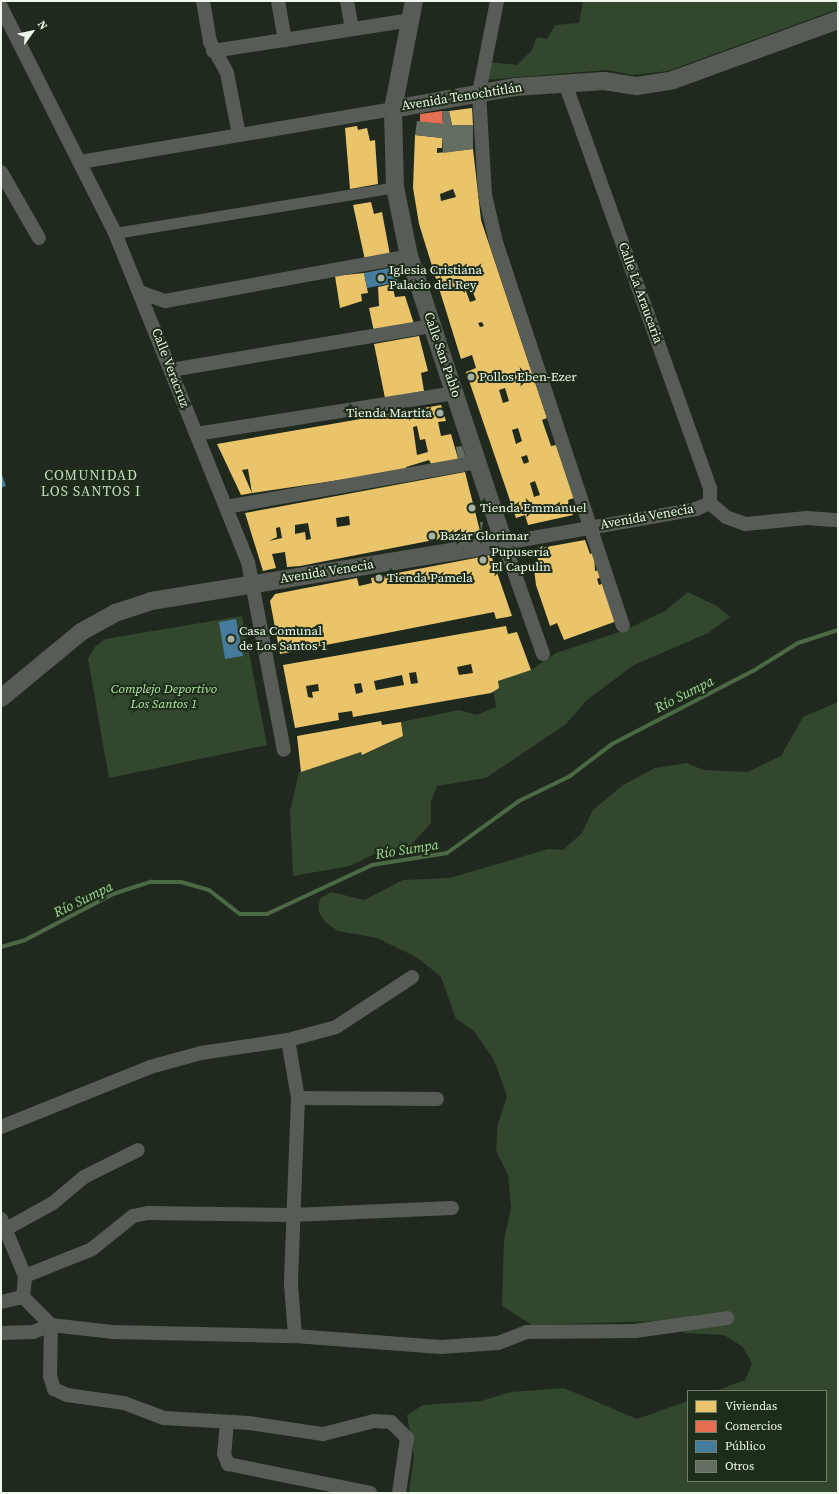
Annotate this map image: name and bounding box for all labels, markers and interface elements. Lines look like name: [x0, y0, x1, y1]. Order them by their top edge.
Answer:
north arrow: [12, 12, 52, 52]
text: N: [34, 18, 51, 33]
street label: Avenida Tenochtitlán: [400, 80, 524, 114]
street label: Calle La Araucaria: [614, 240, 666, 346]
place label: Iglesia Cristiana Palacio del Rey: [389, 263, 482, 294]
marker: Iglesia Cristiana Palacio del Rey: [376, 273, 386, 283]
street label: Calle San Pablo: [420, 310, 464, 400]
street label: Calle Veracruz: [148, 326, 192, 410]
place label: Pollos Eben-Ezer: [479, 369, 577, 385]
marker: Pollos Eben-Ezer: [466, 372, 476, 382]
place label: Tienda Martita: [346, 405, 432, 421]
marker: Tienda Martita: [435, 408, 445, 418]
district label: COMUNIDAD LOS SANTOS I: [41, 467, 141, 500]
place label: Tienda Emmanuel: [480, 500, 587, 516]
street label: Avenida Venecia: [599, 501, 695, 533]
marker: Tienda Emmanuel: [467, 503, 477, 513]
place label: Bazar Glorimar: [440, 528, 529, 544]
marker: Bazar Glorimar: [427, 531, 437, 541]
place label: Pupusería El Capulin: [491, 545, 551, 576]
marker: Pupusería El Capulin: [478, 555, 488, 565]
street label: Avenida Venecia: [279, 557, 375, 587]
place label: Tienda Pamela: [387, 570, 473, 586]
marker: Tienda Pamela: [374, 573, 384, 583]
place label: Casa Comunal de Los Santos 1: [239, 624, 327, 655]
marker: Casa Comunal de Los Santos 1: [226, 634, 236, 644]
water label: Río Sumpa: [652, 672, 716, 716]
park label: Complejo Deportivo Los Santos 1: [111, 682, 217, 713]
water label: Río Sumpa: [374, 836, 440, 862]
water label: Río Sumpa: [51, 877, 115, 921]
legend: [687, 1390, 827, 1482]
text: Viviendas: [725, 1398, 777, 1414]
text: Comercios: [725, 1418, 782, 1434]
text: Público: [725, 1438, 765, 1454]
text: Otros: [725, 1458, 754, 1474]

